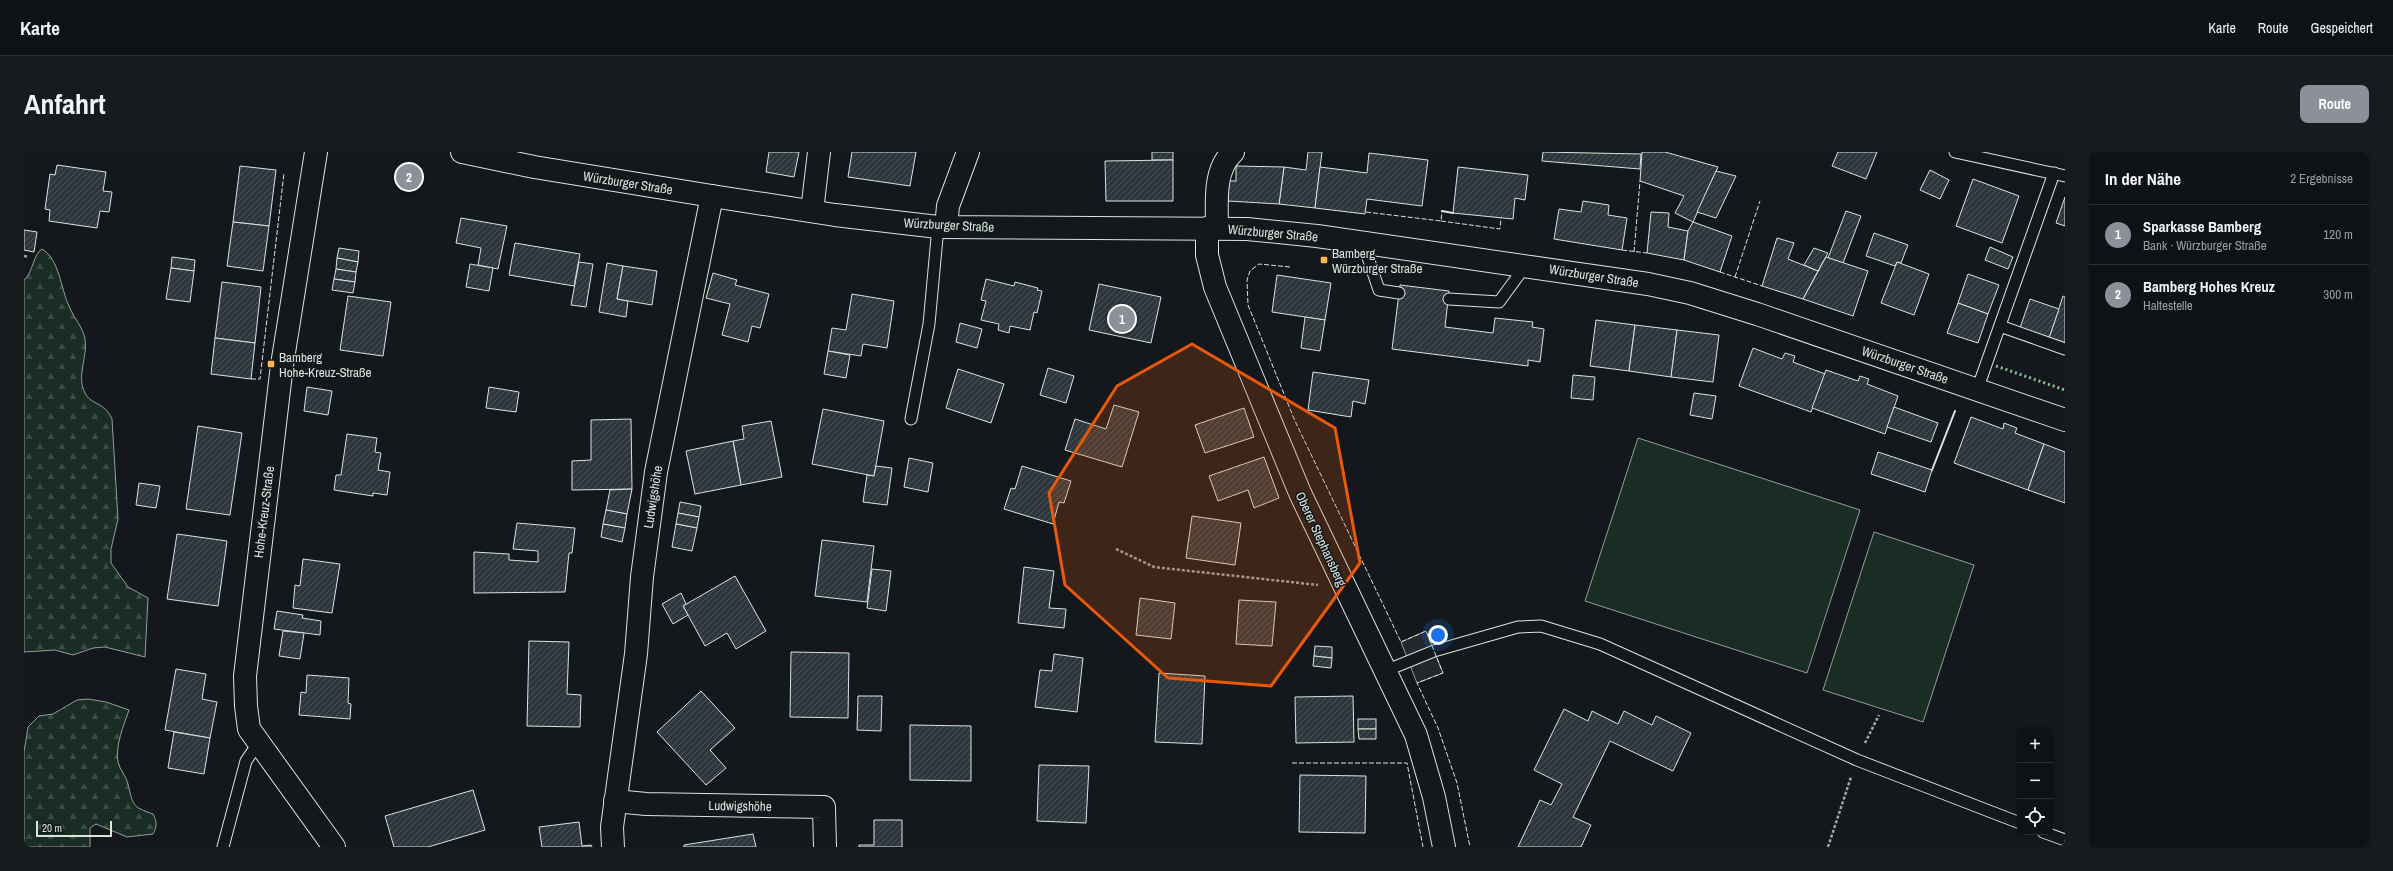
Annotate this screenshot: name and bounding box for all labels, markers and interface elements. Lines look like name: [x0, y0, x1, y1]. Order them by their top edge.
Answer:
text: Karte: [20, 15, 60, 41]
text: Karte: [2208, 19, 2236, 37]
text: Route: [2258, 19, 2288, 37]
text: Gespeichert: [2310, 19, 2373, 37]
text: Anfahrt: [24, 85, 106, 123]
button: Route: [2300, 85, 2369, 123]
pin: 2: [396, 162, 422, 192]
text: In der Nähe: [2105, 167, 2181, 190]
street label: Würzburger Straße: [582, 168, 674, 198]
text: 2 Ergebnisse: [2290, 170, 2353, 187]
street label: Würzburger Straße: [903, 214, 995, 236]
text: Sparkasse Bamberg: [2143, 216, 2261, 237]
street label: Würzburger Straße: [1227, 221, 1319, 245]
text: 1: [2115, 226, 2121, 243]
text: 120 m: [2323, 226, 2353, 243]
text: Bank · Würzburger Straße: [2143, 237, 2267, 254]
place label: Bamberg Würzburger Straße: [1332, 245, 1423, 277]
marker: Bamberg Würzburger Straße: [1319, 255, 1329, 265]
street label: Würzburger Straße: [1548, 261, 1640, 291]
text: Bamberg Hohes Kreuz: [2143, 276, 2275, 297]
text: 2: [2115, 286, 2121, 303]
text: 300 m: [2323, 286, 2353, 303]
text: Haltestelle: [2143, 297, 2193, 314]
pin: 1: [1109, 304, 1135, 334]
street label: Würzburger Straße: [1859, 342, 1951, 388]
place label: Bamberg Hohe-Kreuz-Straße: [279, 349, 371, 381]
marker: Bamberg Hohe-Kreuz-Straße: [266, 359, 276, 369]
street label: Ludwigshöhe: [640, 464, 666, 530]
street label: Hohe-Kreuz-Straße: [250, 465, 278, 559]
street label: Oberer Stephansberg: [1292, 489, 1350, 589]
your location: [1428, 625, 1448, 645]
map controls: [2017, 727, 2053, 835]
button: +: [2017, 727, 2053, 763]
button: −: [2017, 763, 2053, 799]
street label: Ludwigshöhe: [708, 797, 772, 815]
button: locate: [2017, 799, 2053, 835]
scale bar: [36, 819, 112, 838]
text: 20 m: [42, 821, 62, 835]

